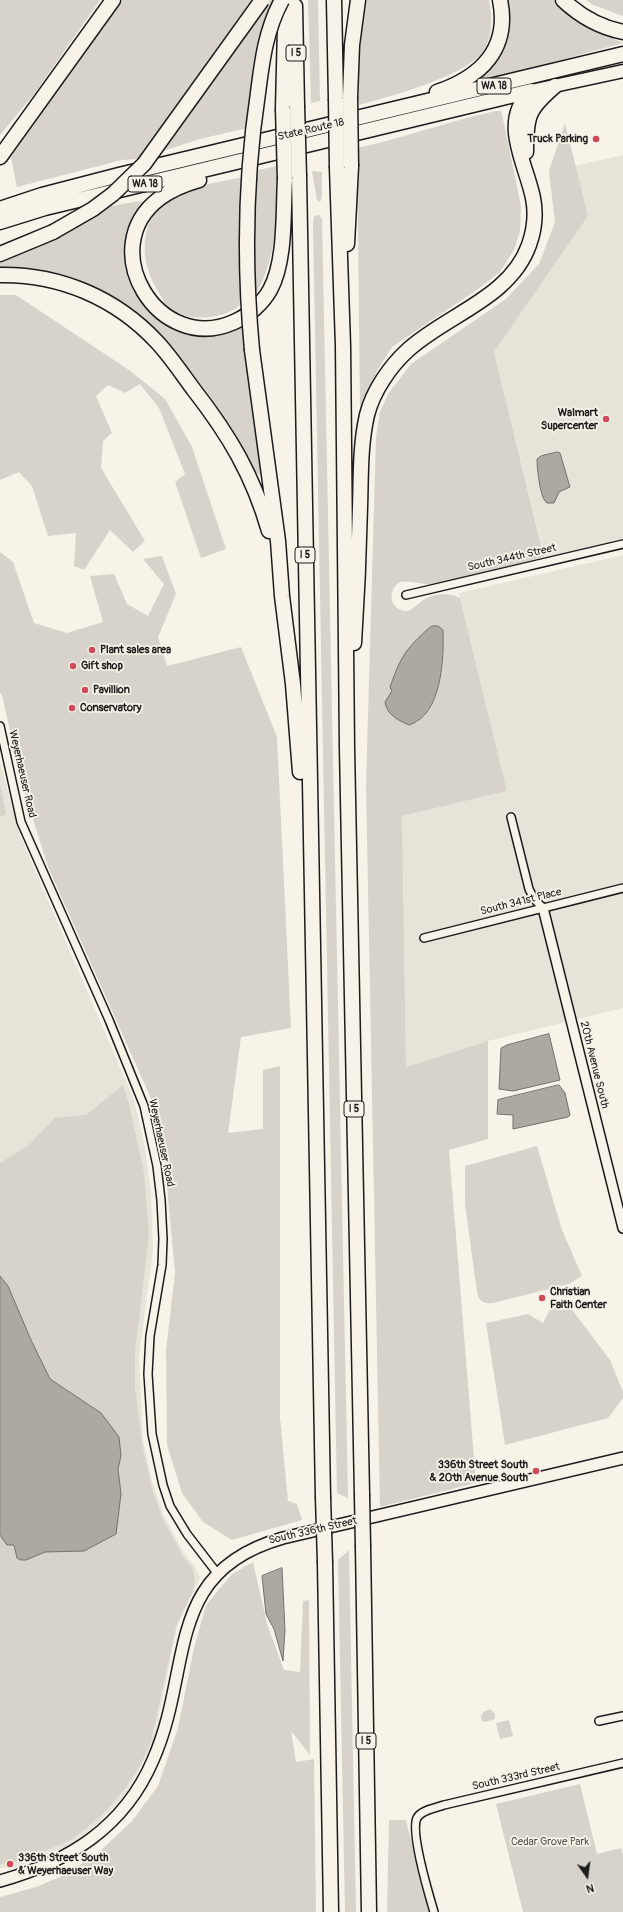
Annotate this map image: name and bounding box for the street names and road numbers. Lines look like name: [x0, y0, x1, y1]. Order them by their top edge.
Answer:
road number: I 5: [286, 45, 306, 61]
road number: WA 18: [477, 78, 511, 94]
street label: State Route 18: [276, 116, 346, 144]
road number: WA 18: [128, 176, 162, 192]
street label: South 344th Street: [466, 541, 558, 575]
road number: I 5: [295, 547, 315, 563]
street label: Weyerhaeuser Road: [6, 729, 38, 819]
street label: South 341st Place: [479, 886, 563, 918]
street label: 20th Avenue South: [577, 1020, 611, 1110]
street label: Weyerhaeuser Road: [145, 1098, 177, 1188]
road number: I 5: [344, 1101, 364, 1117]
street label: South 336th Street: [268, 1514, 358, 1548]
road number: I 5: [356, 1733, 376, 1749]
street label: South 333rd Street: [471, 1760, 561, 1794]

